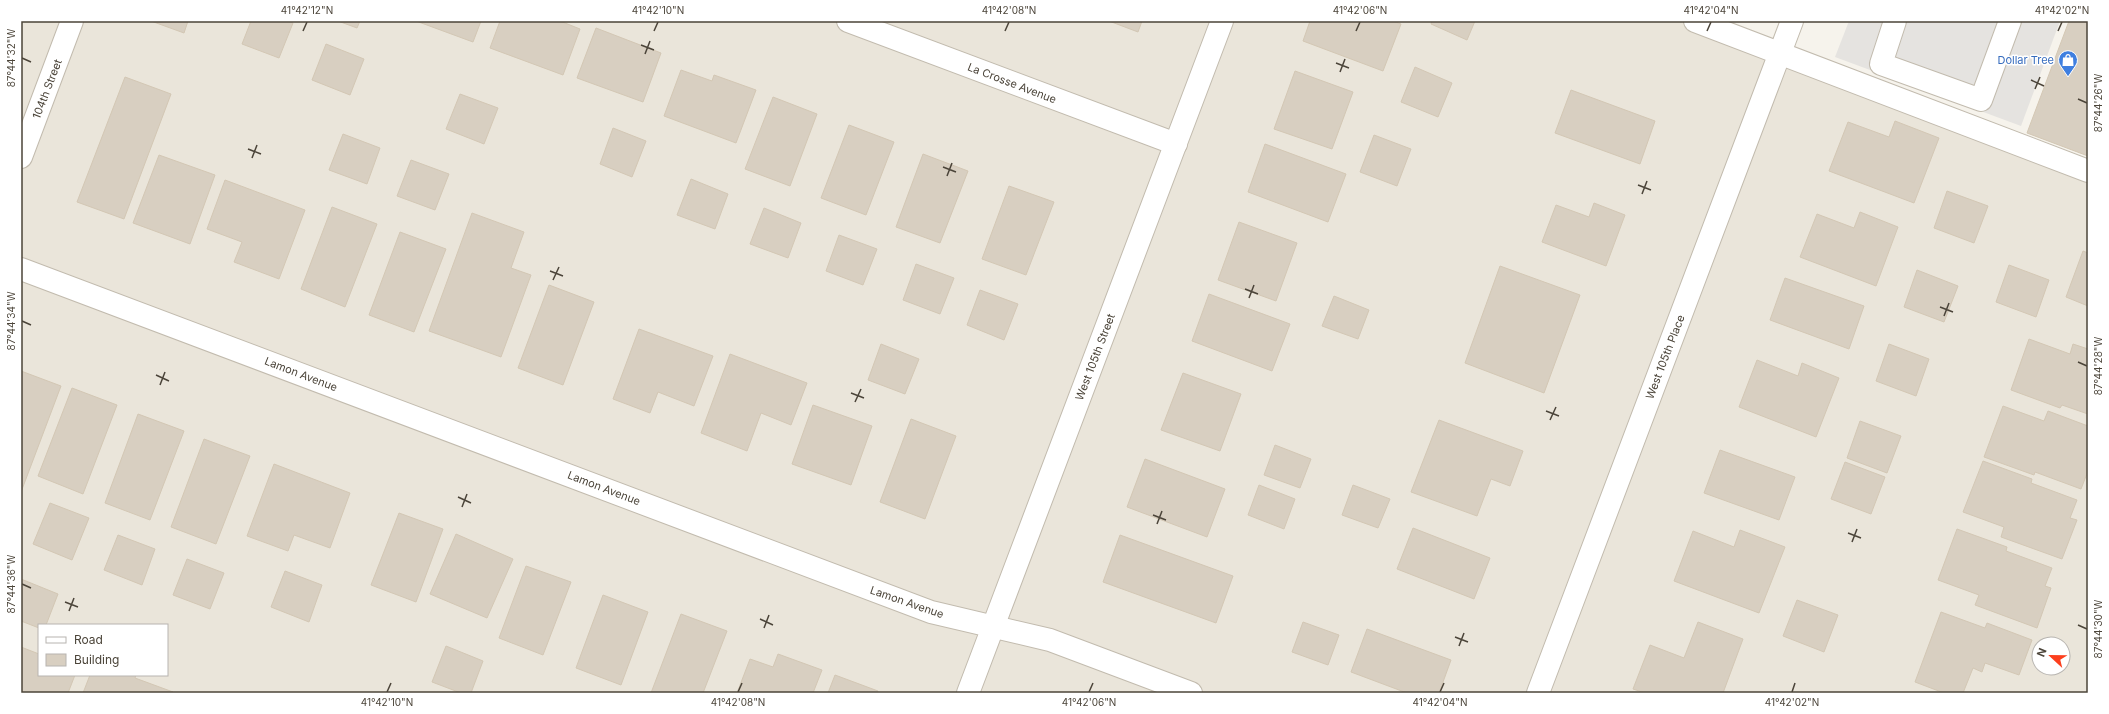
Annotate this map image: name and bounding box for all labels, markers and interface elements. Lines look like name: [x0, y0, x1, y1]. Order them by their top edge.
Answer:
text: 41°42'12"N: [281, 4, 333, 16]
text: 41°42'10"N: [632, 4, 684, 16]
text: 41°42'08"N: [982, 4, 1036, 16]
text: 41°42'06"N: [1333, 4, 1387, 16]
text: 41°42'04"N: [1684, 4, 1738, 16]
text: 41°42'02"N: [2035, 4, 2089, 16]
text: 87°44'32"W: [5, 29, 17, 87]
shop icon: Dollar Tree: [2057, 49, 2079, 77]
place label: Dollar Tree: [1997, 53, 2054, 67]
street label: 104th Street: [29, 57, 65, 121]
street label: La Crosse Avenue: [966, 60, 1058, 106]
text: 87°44'26"W: [2092, 74, 2104, 132]
text: 87°44'34"W: [5, 291, 17, 351]
street label: West 105th Street: [1072, 311, 1118, 402]
street label: West 105th Place: [1643, 313, 1687, 401]
text: 87°44'28"W: [2092, 337, 2104, 395]
street label: Lamon Avenue: [263, 354, 339, 394]
street label: Lamon Avenue: [566, 468, 642, 508]
text: 87°44'36"W: [5, 554, 17, 613]
street label: Lamon Avenue: [868, 583, 946, 621]
text: 87°44'30"W: [2092, 599, 2104, 658]
legend: [38, 624, 168, 676]
text: Road: [74, 632, 103, 647]
north arrow: [2031, 636, 2071, 676]
text: N: [2034, 646, 2050, 659]
text: Building: [74, 652, 119, 667]
text: 41°42'10"N: [361, 696, 413, 708]
text: 41°42'08"N: [711, 696, 765, 708]
text: 41°42'06"N: [1062, 696, 1116, 708]
text: 41°42'04"N: [1413, 696, 1467, 708]
text: 41°42'02"N: [1765, 696, 1819, 708]

